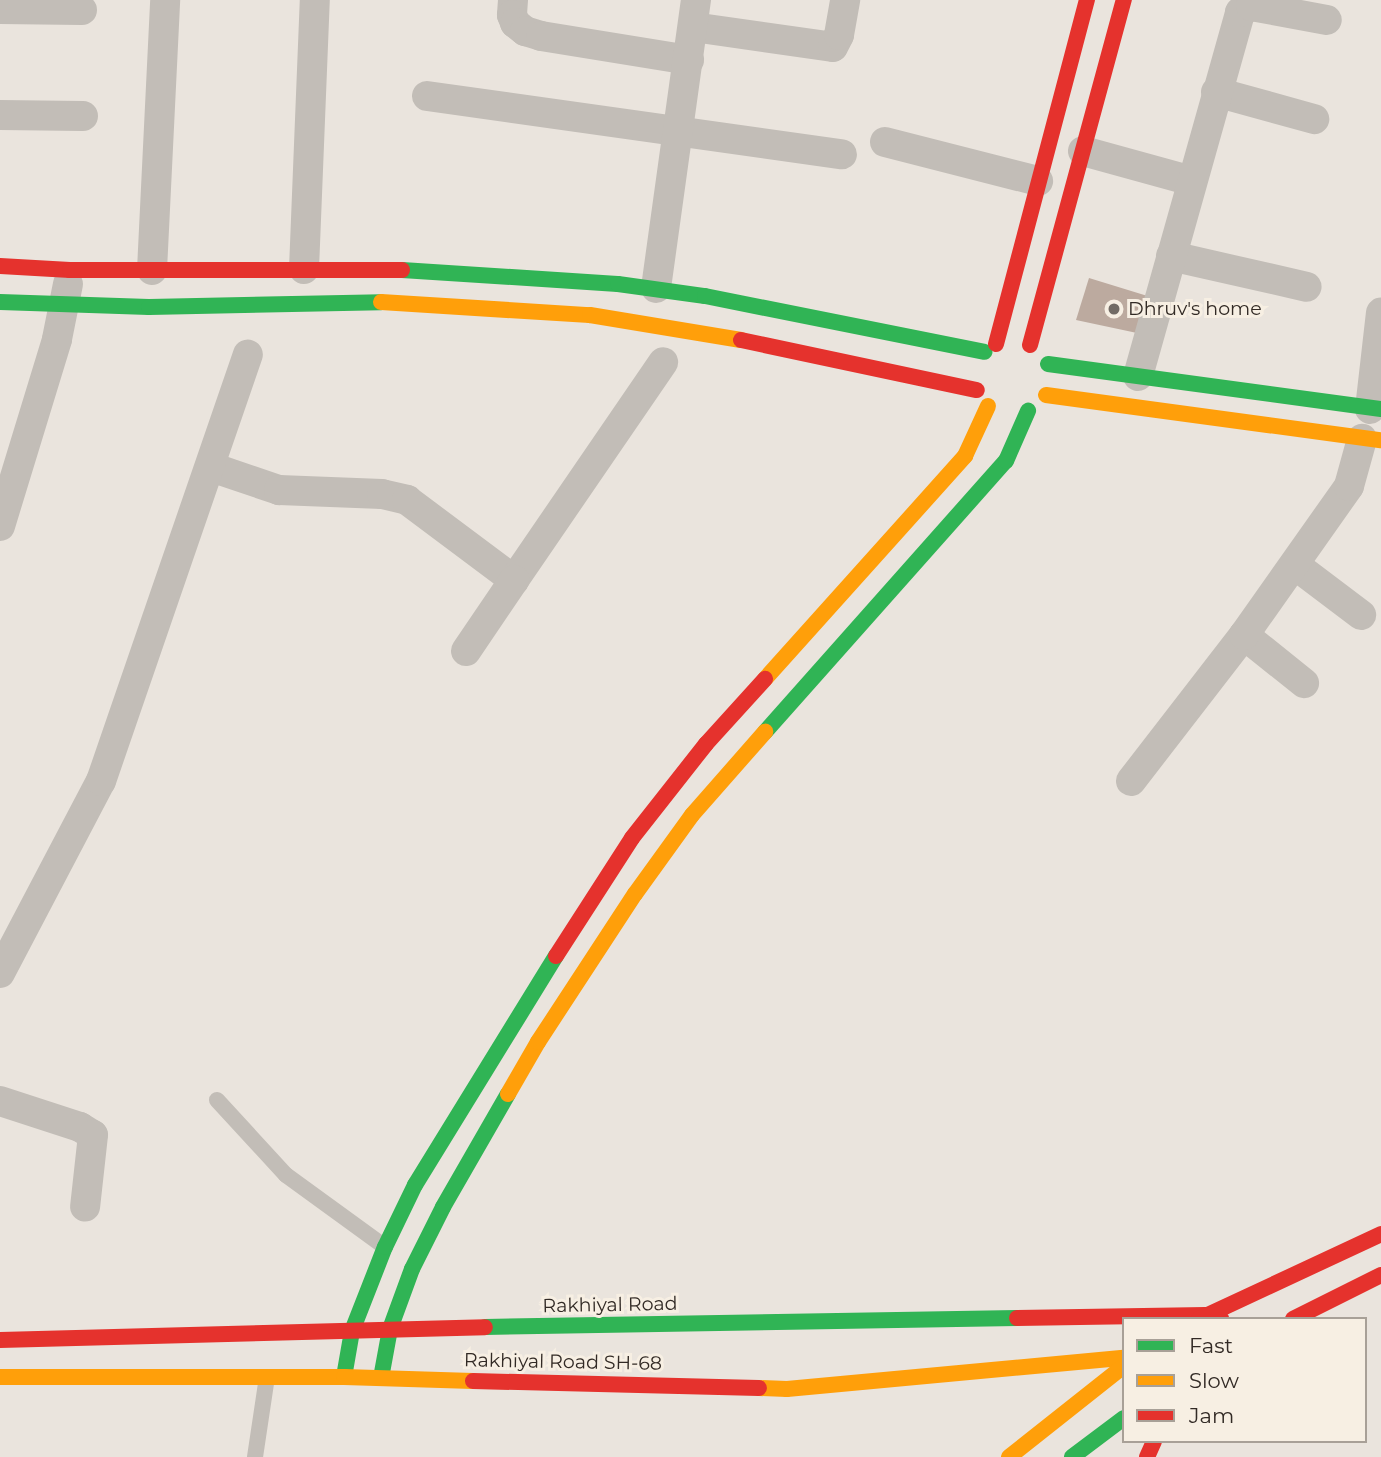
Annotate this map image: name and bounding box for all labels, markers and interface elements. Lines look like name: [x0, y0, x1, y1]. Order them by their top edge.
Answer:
place label: Dhruv's home: [1128, 298, 1262, 320]
marker: Dhruv's home: [1106, 301, 1122, 317]
street label: Rakhiyal Road: [542, 1292, 678, 1318]
legend: [1122, 1317, 1367, 1443]
text: Fast: [1189, 1333, 1233, 1358]
street label: Rakhiyal Road SH-68: [464, 1349, 662, 1375]
text: Slow: [1189, 1368, 1239, 1393]
text: Jam: [1189, 1403, 1234, 1428]

